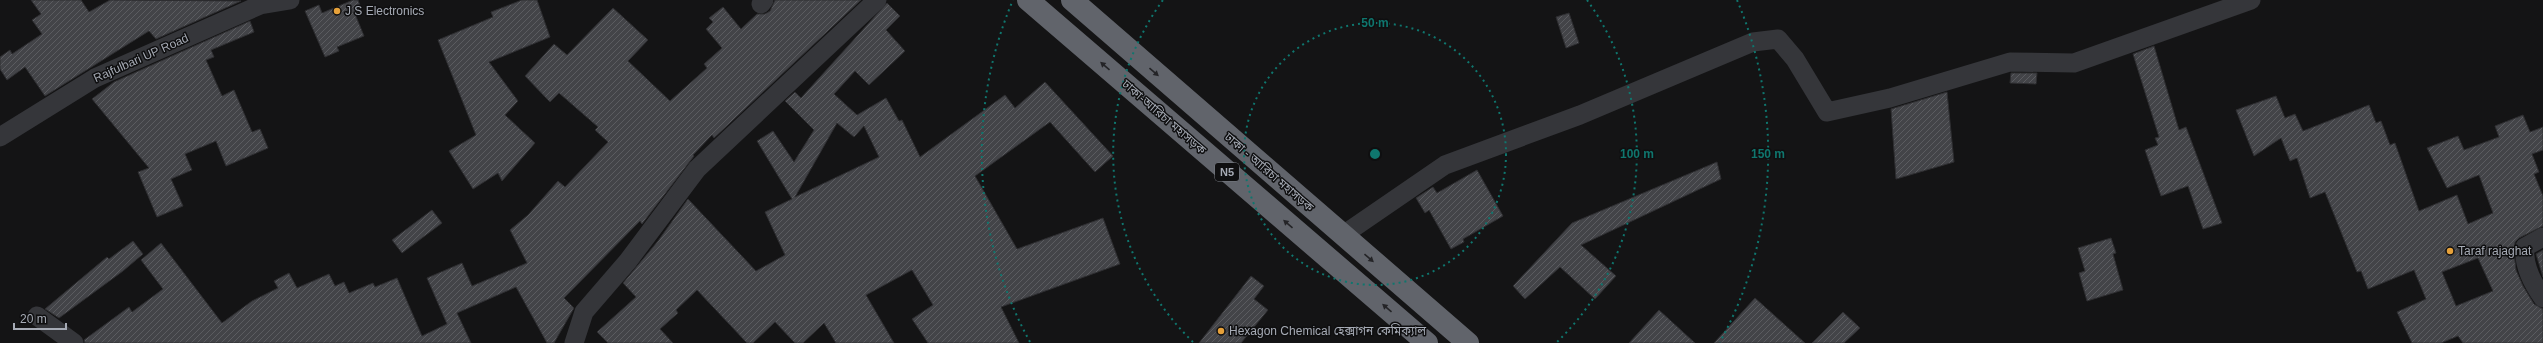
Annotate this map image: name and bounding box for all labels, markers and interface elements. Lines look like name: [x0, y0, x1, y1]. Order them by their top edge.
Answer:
place label: J S Electronics: [345, 4, 424, 18]
marker: J S Electronics: [332, 6, 342, 16]
text: 50 m: [1361, 16, 1389, 30]
street label: Rajfulbari UP Road: [91, 31, 191, 85]
one-way arrow: [1100, 62, 1109, 71]
one-way arrow: [1149, 67, 1159, 76]
street label: ঢাকা-আরিচা মহাসড়ক: [1118, 75, 1210, 157]
street label: ঢাকা - আরিচা মহাসড়ক: [1221, 128, 1317, 215]
centre of rings: [1368, 147, 1382, 161]
text: 100 m: [1620, 147, 1654, 161]
text: 150 m: [1751, 147, 1785, 161]
road number: N5: [1215, 163, 1239, 181]
one-way arrow: [1283, 219, 1294, 228]
place label: Taraf rajaghat: [2458, 244, 2532, 258]
marker: Taraf rajaghat: [2445, 246, 2455, 256]
one-way arrow: [1363, 253, 1374, 262]
one-way arrow: [1382, 304, 1392, 313]
scale bar: [14, 305, 66, 331]
text: 20 m: [20, 312, 47, 326]
place label: Hexagon Chemical হেক্সাগন কেমিক্যাল: [1229, 323, 1426, 338]
marker: Hexagon Chemical হেক্সাগন কেমিক্যাল: [1216, 326, 1226, 336]

